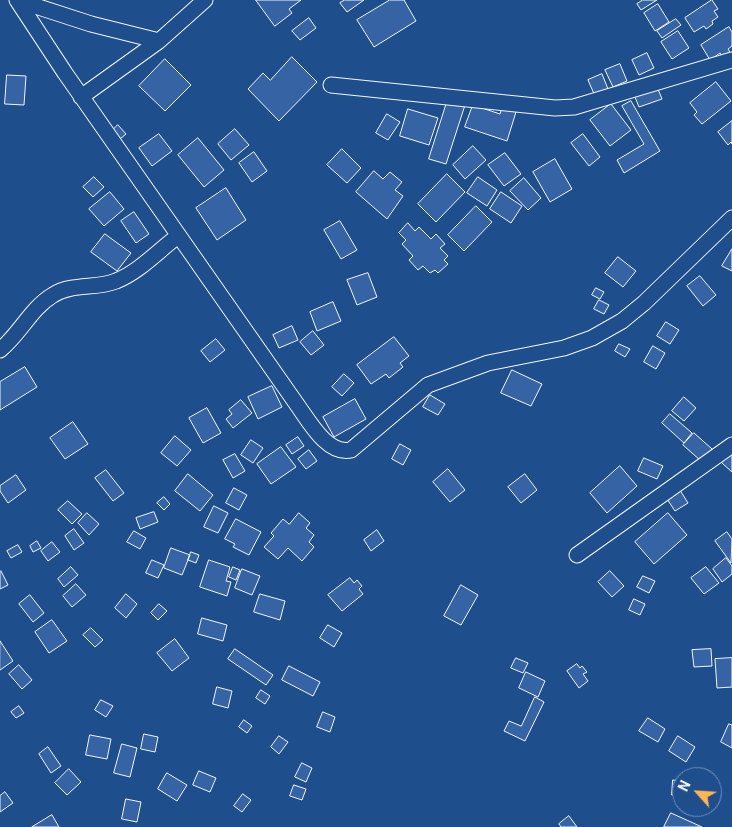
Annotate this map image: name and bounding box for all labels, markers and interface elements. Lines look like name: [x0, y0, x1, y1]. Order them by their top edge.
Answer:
north arrow: [672, 767, 722, 817]
text: N: [675, 778, 694, 794]

